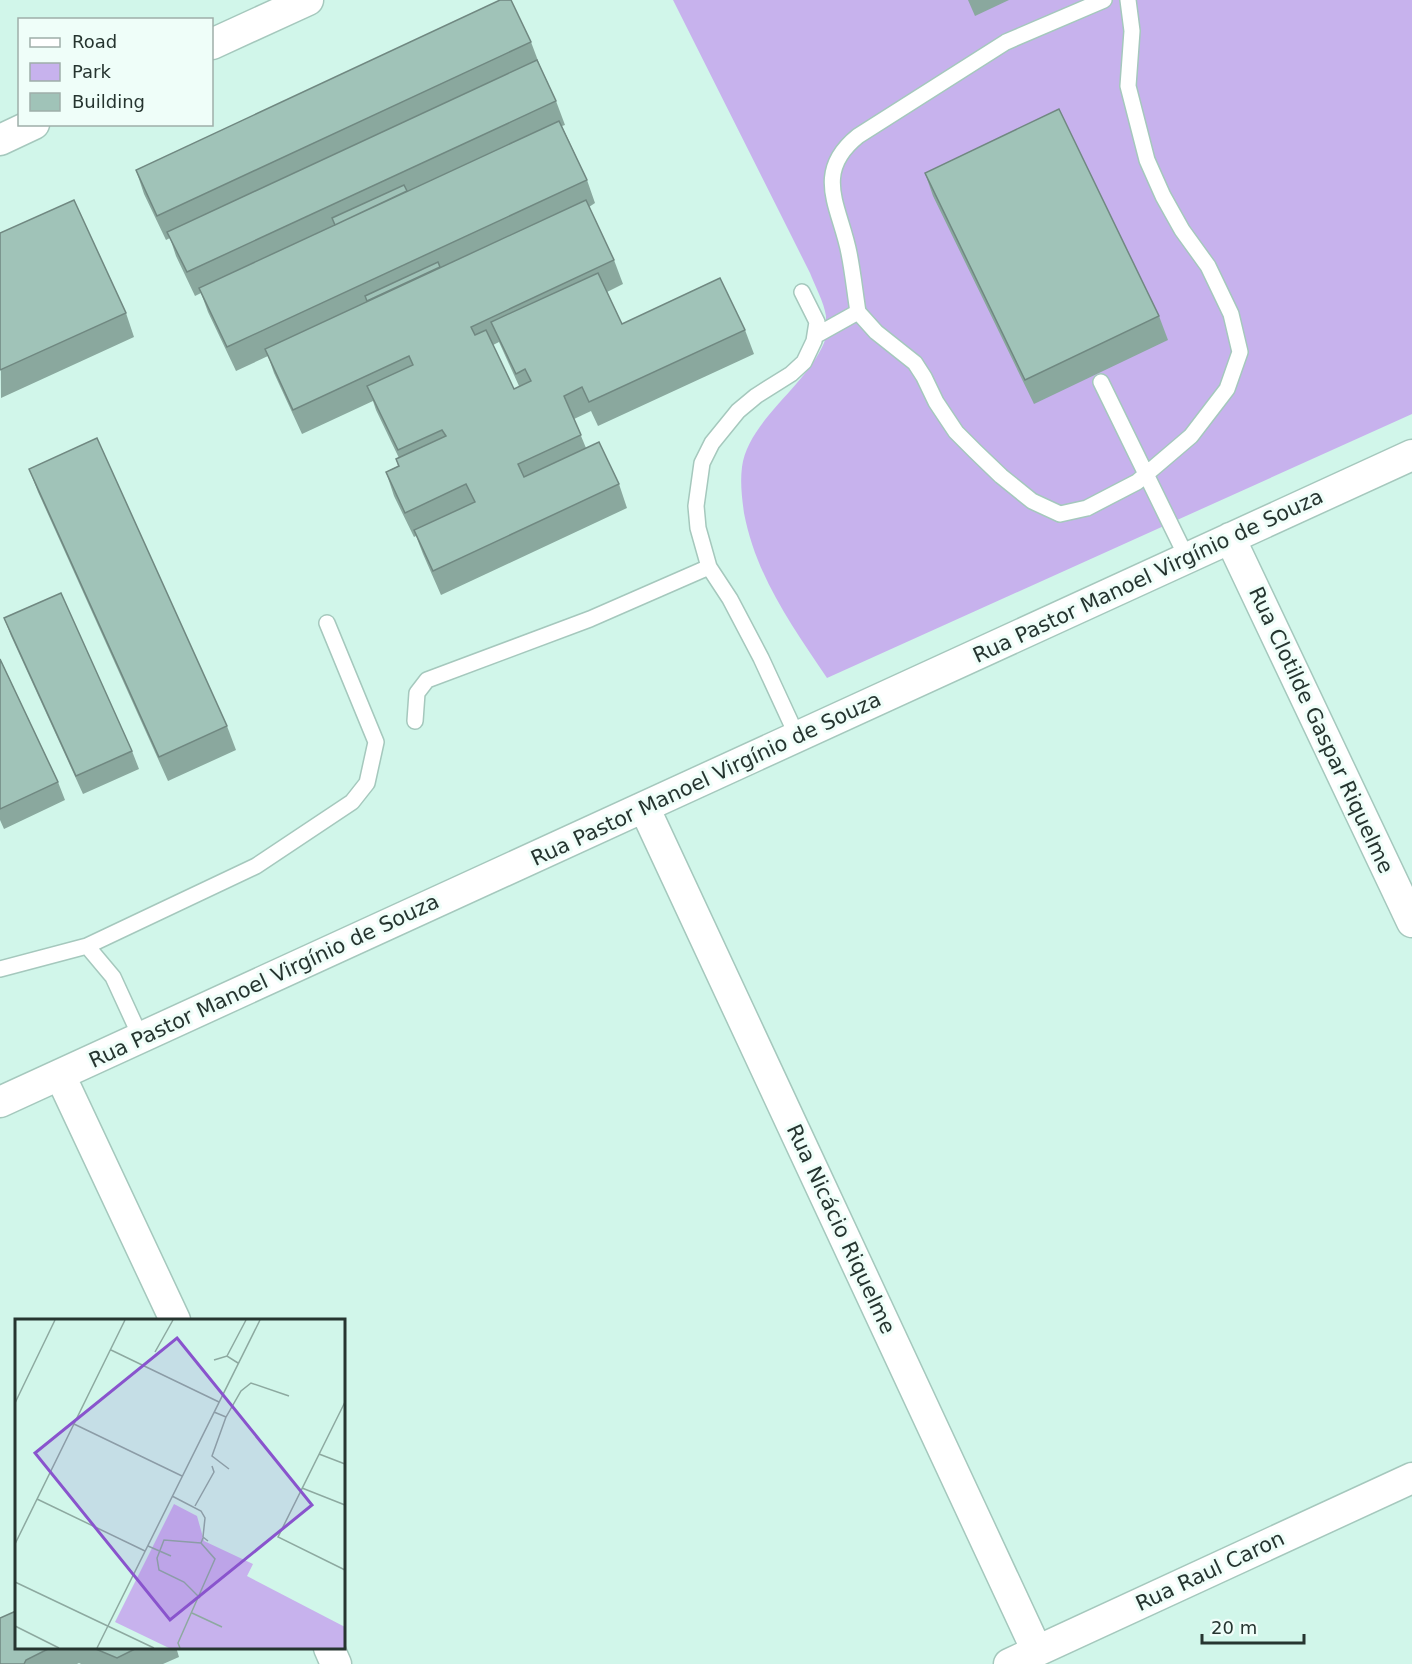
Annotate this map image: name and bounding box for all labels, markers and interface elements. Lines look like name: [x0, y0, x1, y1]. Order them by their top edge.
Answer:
legend: [18, 18, 213, 126]
text: Road: [72, 31, 117, 52]
text: Park: [72, 61, 111, 82]
text: Building: [72, 91, 145, 112]
street label: Rua Pastor Manoel Virgínio de Souza: [969, 484, 1327, 668]
street label: Rua Clotilde Gaspar Riquelme: [1244, 583, 1398, 877]
street label: Rua Pastor Manoel Virgínio de Souza: [527, 687, 885, 871]
street label: Rua Pastor Manoel Virgínio de Souza: [85, 889, 443, 1073]
street label: Rua Nicácio Riquelme: [782, 1120, 900, 1338]
inset map: [15, 1319, 345, 1649]
street label: Rua Raul Caron: [1132, 1526, 1288, 1616]
scale bar: [1202, 1607, 1304, 1645]
text: 20 m: [1211, 1617, 1257, 1638]

